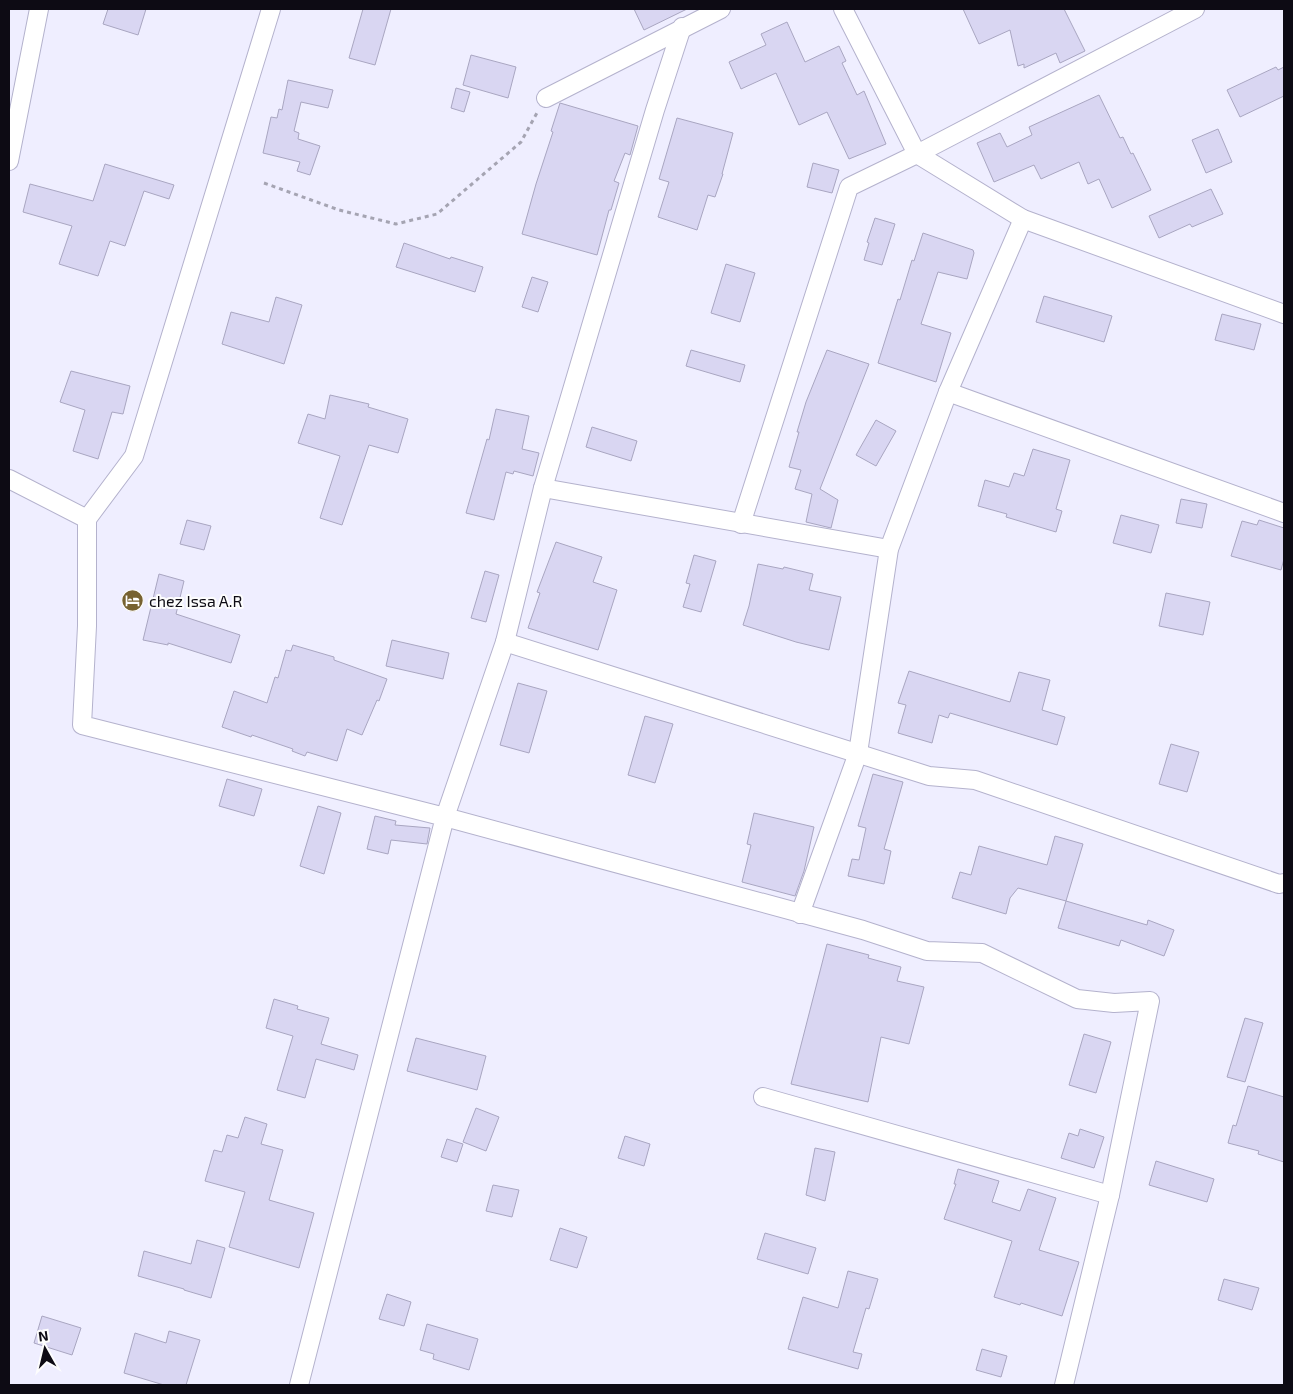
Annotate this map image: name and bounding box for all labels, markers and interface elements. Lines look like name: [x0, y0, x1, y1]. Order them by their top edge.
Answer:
hotel icon: chez Issa A.R: [121, 589, 145, 613]
place label: chez Issa A.R: [149, 591, 242, 610]
north arrow: [20, 1324, 70, 1374]
text: N: [37, 1327, 49, 1345]

